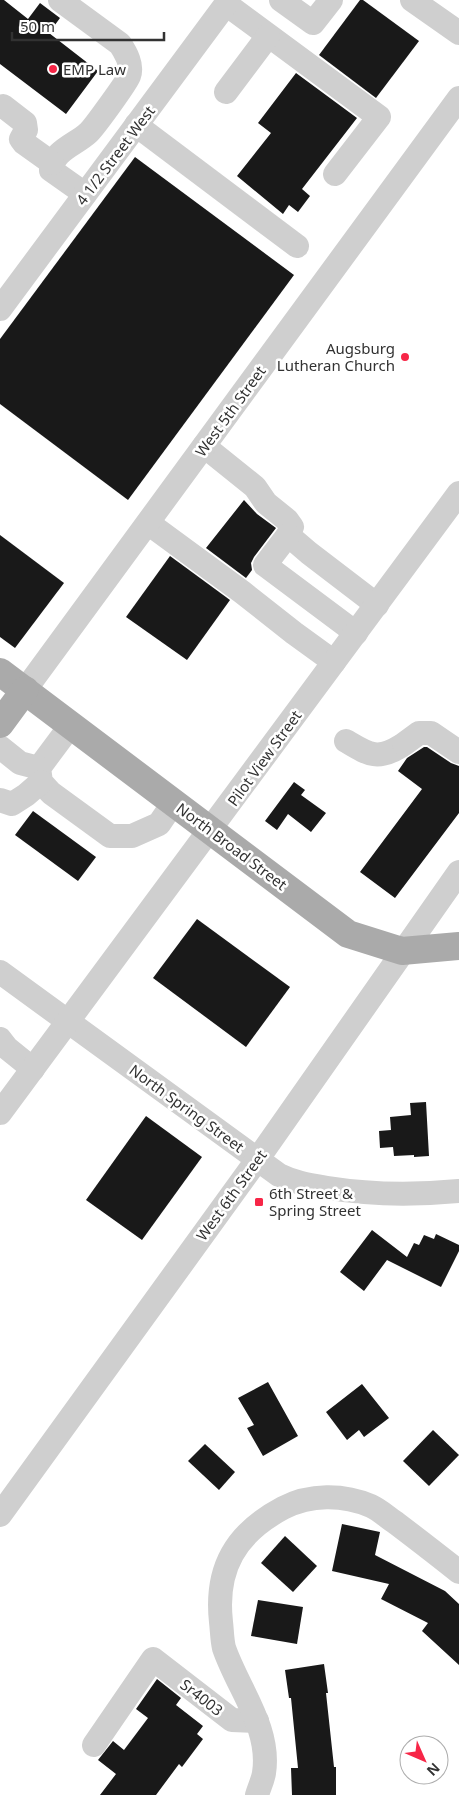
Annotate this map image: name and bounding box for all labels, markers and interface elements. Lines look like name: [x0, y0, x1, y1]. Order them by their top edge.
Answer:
scale bar: [12, 10, 165, 42]
text: 50 m: [20, 16, 55, 36]
place label: EMP Law: [63, 59, 126, 79]
marker: EMP Law: [47, 63, 59, 75]
street label: 4 1/2 Street West: [71, 101, 159, 209]
place label: Augsburg Lutheran Church: [277, 338, 395, 375]
marker: Augsburg Lutheran Church: [399, 351, 411, 363]
street label: West 5th Street: [190, 361, 270, 460]
street label: Pilot View Street: [222, 706, 306, 810]
street label: North Broad Street: [173, 798, 292, 894]
street label: North Spring Street: [126, 1060, 249, 1157]
street label: West 6th Street: [191, 1145, 271, 1244]
place label: 6th Street & Spring Street: [269, 1183, 361, 1220]
marker: 6th Street & Spring Street: [253, 1196, 265, 1208]
street label: Sr4003: [177, 1674, 227, 1720]
north arrow: [399, 1735, 449, 1785]
text: N: [423, 1759, 444, 1780]

